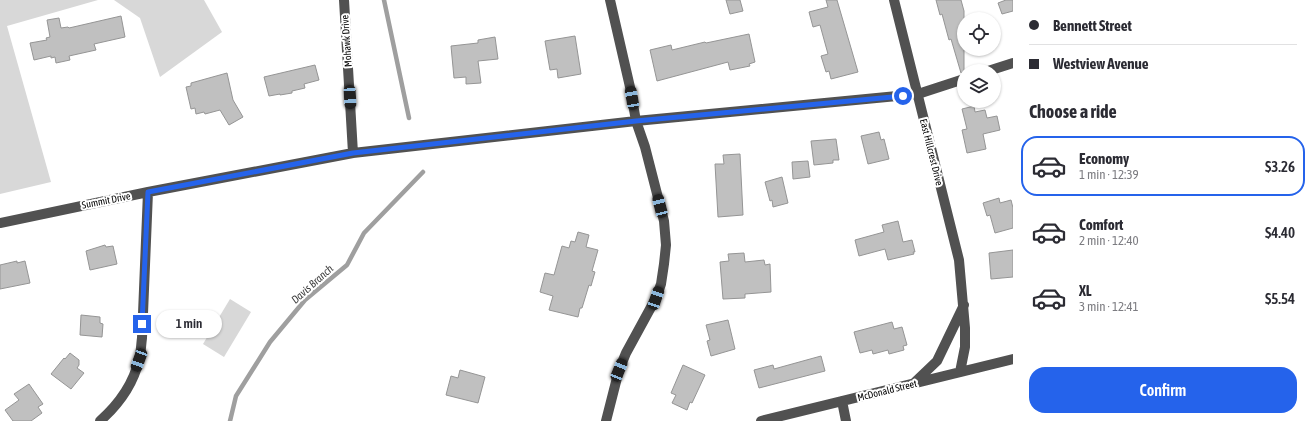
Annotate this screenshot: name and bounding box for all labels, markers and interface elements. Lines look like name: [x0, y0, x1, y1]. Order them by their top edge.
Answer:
map controls: [957, 12, 1001, 108]
button: locate: [957, 12, 1001, 56]
street label: Mohawk Drive: [339, 14, 354, 67]
text: Bennett Street: [1053, 17, 1132, 34]
text: Westview Avenue: [1053, 55, 1149, 72]
button: layers: [957, 64, 1001, 108]
car: [343, 85, 357, 109]
car: [624, 85, 640, 111]
route start: [894, 87, 912, 105]
text: Choose a ride: [1029, 101, 1117, 122]
street label: East Hillcrest Drive: [918, 118, 945, 187]
icon: car: [1031, 148, 1067, 184]
text: Economy: [1079, 150, 1129, 167]
text: $3.26: [1265, 158, 1295, 175]
text: 1 min · 12:39: [1079, 167, 1139, 182]
street label: Summit Drive: [81, 190, 132, 211]
car: [651, 193, 669, 219]
icon: car: [1031, 214, 1067, 250]
text: Comfort: [1079, 216, 1123, 233]
text: $4.40: [1265, 224, 1295, 241]
text: 2 min · 12:40: [1079, 233, 1139, 248]
water label: Davis Branch: [289, 262, 336, 306]
icon: car: [1031, 280, 1067, 316]
text: XL: [1079, 282, 1092, 299]
car: [646, 285, 666, 311]
text: $5.54: [1265, 290, 1295, 307]
text: 3 min · 12:41: [1079, 299, 1139, 314]
callout: 1 min: [156, 310, 222, 338]
route end: [133, 315, 151, 333]
text: 1 min: [176, 316, 202, 331]
car: [129, 347, 149, 373]
car: [609, 357, 629, 383]
button: Confirm: [1029, 367, 1297, 413]
street label: McDonald Street: [856, 378, 918, 403]

